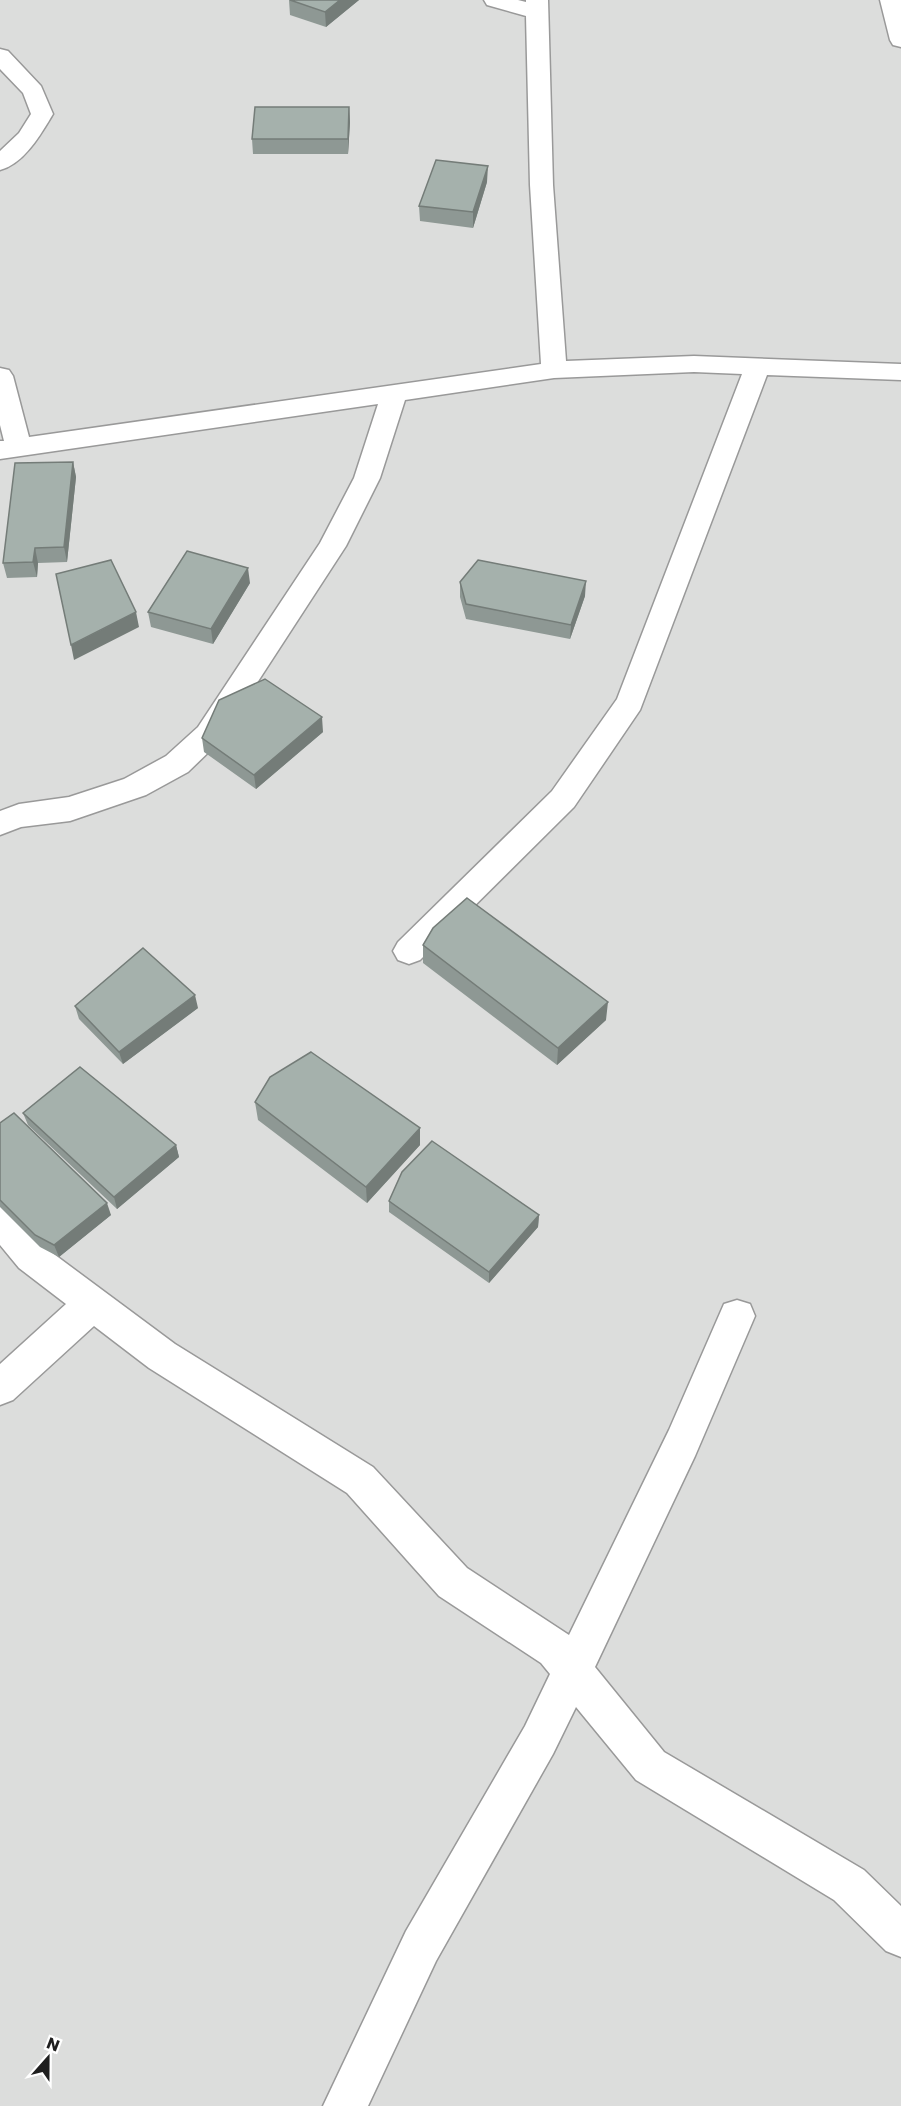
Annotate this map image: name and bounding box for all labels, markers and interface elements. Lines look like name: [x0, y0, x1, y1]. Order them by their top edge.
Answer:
north arrow: [18, 2028, 78, 2088]
text: N: [43, 2032, 63, 2057]

